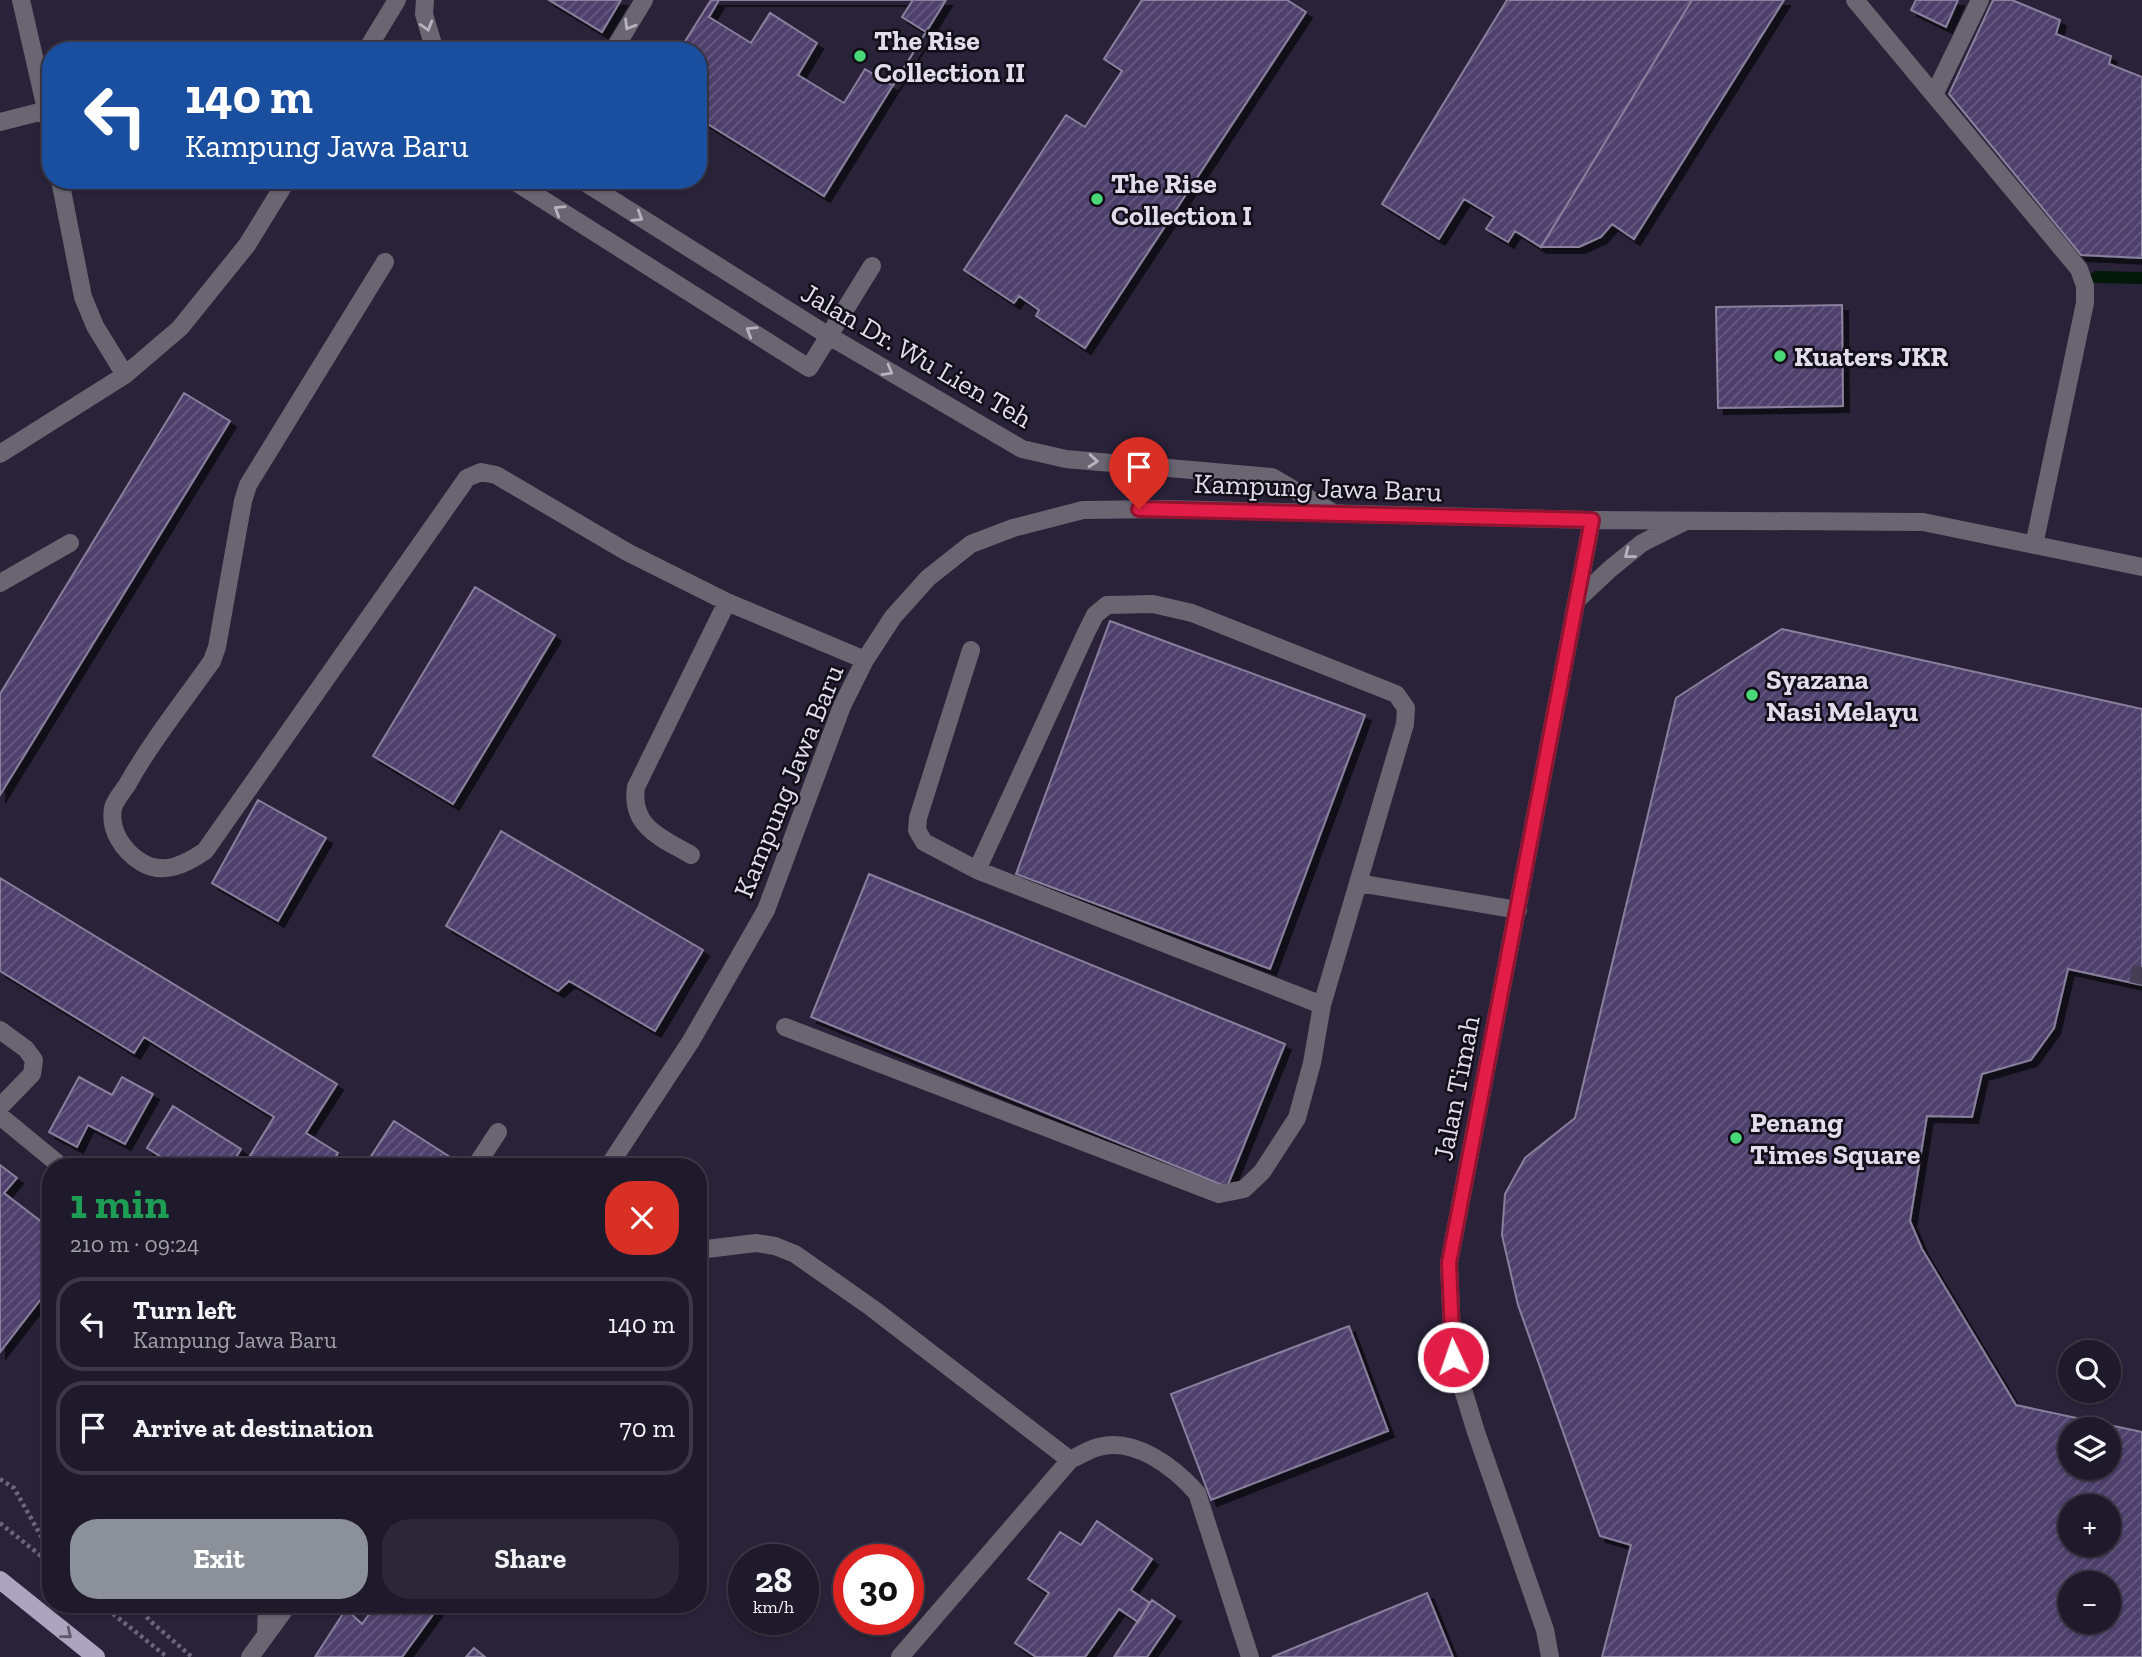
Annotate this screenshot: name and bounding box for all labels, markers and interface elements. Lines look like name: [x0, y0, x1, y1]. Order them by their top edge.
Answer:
one-way arrow: [624, 18, 637, 31]
one-way arrow: [419, 19, 434, 31]
place label: The Rise Collection II: [874, 24, 1025, 89]
marker: The Rise Collection II: [852, 48, 868, 64]
text: 140 m: [185, 67, 313, 126]
icon: left: [70, 70, 161, 161]
text: Kampung Jawa Baru: [185, 127, 469, 165]
place label: The Rise Collection I: [1111, 167, 1252, 232]
marker: The Rise Collection I: [1089, 191, 1105, 207]
one-way arrow: [553, 205, 566, 218]
one-way arrow: [631, 208, 644, 221]
street label: Jalan Dr. Wu Lien Teh: [796, 276, 1038, 435]
one-way arrow: [746, 327, 759, 340]
place label: Kuaters JKR: [1794, 340, 1948, 373]
marker: Kuaters JKR: [1772, 348, 1788, 364]
one-way arrow: [880, 362, 893, 375]
pin: [1109, 437, 1169, 509]
icon: arrive: [1120, 448, 1158, 486]
one-way arrow: [1087, 453, 1098, 468]
street label: Kampung Jawa Baru: [1193, 467, 1443, 508]
one-way arrow: [1624, 545, 1637, 558]
street label: Kampung Jawa Baru: [727, 660, 850, 902]
place label: Syazana Nasi Melayu: [1766, 663, 1918, 728]
marker: Syazana Nasi Melayu: [1744, 687, 1760, 703]
street label: Jalan Timah: [1426, 1013, 1487, 1163]
place label: Penang Times Square: [1750, 1106, 1920, 1171]
marker: Penang Times Square: [1728, 1130, 1744, 1146]
text: 1 min: [70, 1178, 169, 1229]
button: close: [605, 1181, 679, 1255]
text: 210 m · 09:24: [70, 1230, 199, 1258]
text: Turn left: [133, 1294, 236, 1326]
icon: left: [74, 1305, 112, 1343]
text: 140 m: [608, 1308, 675, 1340]
position arrow: [1416, 1320, 1490, 1394]
text: Kampung Jawa Baru: [133, 1326, 337, 1354]
map controls: [2058, 1340, 2121, 1634]
button: search: [2058, 1340, 2121, 1403]
icon: arrive: [74, 1409, 112, 1447]
text: Arrive at destination: [133, 1412, 373, 1444]
text: 70 m: [619, 1412, 675, 1444]
button: layers: [2058, 1417, 2121, 1480]
button: +: [2058, 1494, 2121, 1557]
button: Exit: [70, 1519, 368, 1599]
button: Share: [382, 1519, 679, 1599]
speed limit sign: 30: [833, 1544, 924, 1635]
text: 28: [755, 1559, 792, 1601]
button: −: [2058, 1571, 2121, 1634]
text: km/h: [753, 1596, 794, 1618]
one-way arrow: [59, 1626, 72, 1638]

